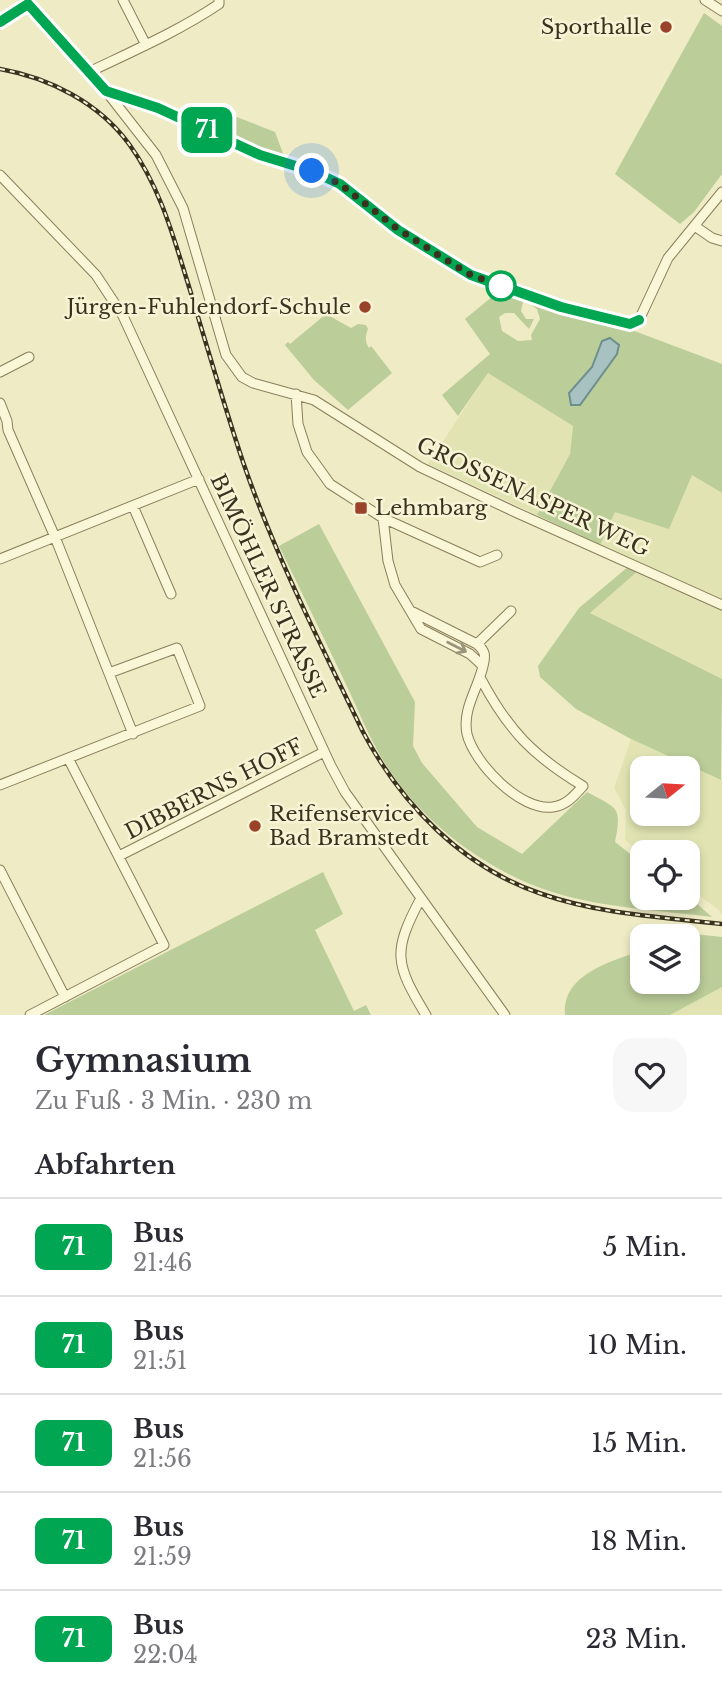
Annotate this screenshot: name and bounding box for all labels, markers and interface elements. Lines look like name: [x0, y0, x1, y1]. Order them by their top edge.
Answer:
place label: Sporthalle: [541, 14, 652, 40]
marker: Sporthalle: [658, 19, 674, 35]
line badge: 71: [176, 107, 238, 153]
text: 71: [195, 115, 219, 144]
your location: [294, 153, 329, 188]
unlabelled marker: [486, 271, 516, 301]
place label: Jürgen-Fuhlendorf-Schule: [64, 294, 351, 320]
marker: Jürgen-Fuhlendorf-Schule: [357, 299, 373, 315]
street label: GROSSENASPER WEG: [412, 432, 654, 562]
street label: BIMÖHLER STRASSE: [205, 470, 331, 702]
place label: Lehmbarg: [375, 495, 488, 521]
marker: Lehmbarg: [353, 500, 369, 516]
one-way arrow: [446, 640, 466, 654]
street label: DIBBERNS HOFF: [121, 733, 307, 845]
north arrow: [630, 756, 700, 826]
map controls: [630, 756, 700, 994]
place label: Reifenservice Bad Bramstedt: [269, 801, 429, 851]
marker: Reifenservice Bad Bramstedt: [247, 818, 263, 834]
button: locate: [630, 840, 700, 910]
button: layers: [630, 924, 700, 994]
button: heart: [613, 1038, 687, 1112]
text: Gymnasium: [35, 1040, 252, 1081]
text: Zu Fuß · 3 Min. · 230 m: [35, 1087, 312, 1115]
text: Abfahrten: [35, 1149, 176, 1181]
text: Bus: [133, 1217, 184, 1249]
text: 5 Min.: [603, 1231, 687, 1263]
text: 71: [62, 1232, 85, 1261]
text: 21:46: [133, 1249, 192, 1277]
text: Bus: [133, 1315, 184, 1347]
text: 10 Min.: [587, 1329, 687, 1361]
text: 71: [62, 1330, 85, 1359]
text: 21:51: [133, 1347, 187, 1375]
text: Bus: [133, 1413, 184, 1445]
text: 15 Min.: [591, 1427, 687, 1459]
text: 71: [62, 1428, 85, 1457]
text: 21:56: [133, 1445, 192, 1473]
text: Bus: [133, 1511, 184, 1543]
text: 18 Min.: [590, 1525, 687, 1557]
text: 71: [62, 1526, 85, 1555]
text: 21:59: [133, 1543, 192, 1571]
text: Bus: [133, 1609, 184, 1641]
text: 23 Min.: [585, 1623, 687, 1655]
text: 71: [62, 1624, 85, 1653]
text: 22:04: [133, 1641, 198, 1669]

